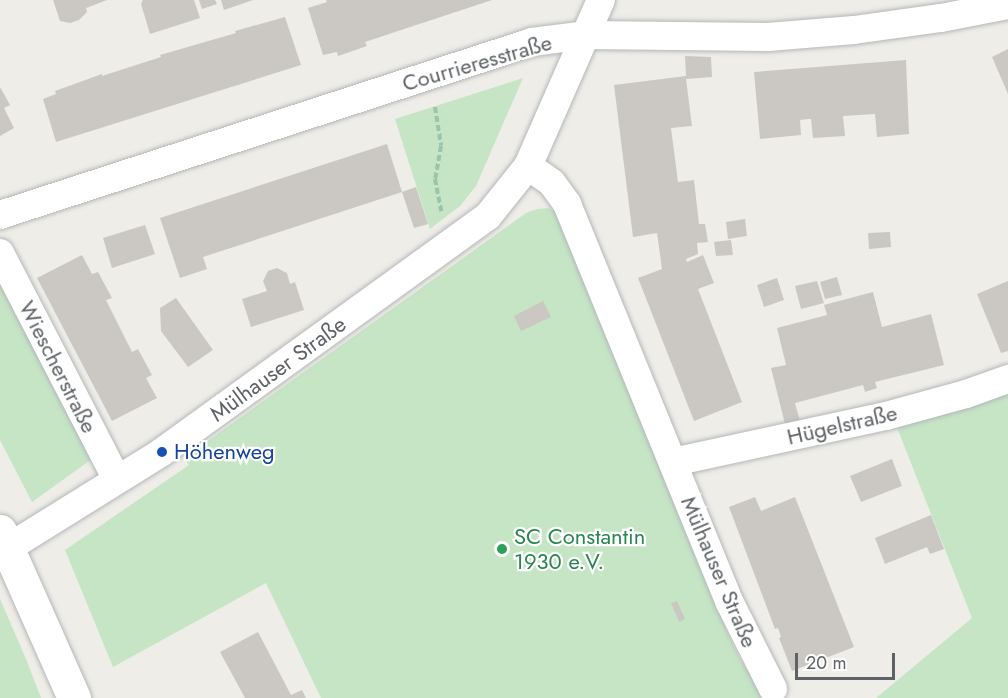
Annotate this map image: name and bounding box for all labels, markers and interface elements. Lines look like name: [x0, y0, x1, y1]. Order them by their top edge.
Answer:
street label: Courrieresstraße: [399, 29, 555, 97]
street label: Wiescherstraße: [13, 297, 103, 437]
street label: Mülhauser Straße: [205, 311, 351, 427]
street label: Hügelstraße: [784, 400, 900, 450]
place label: Höhenweg: [174, 439, 275, 465]
marker: Höhenweg: [155, 445, 169, 459]
street label: Mülhauser Straße: [675, 492, 763, 652]
place label: SC Constantin 1930 e.V.: [514, 523, 645, 574]
marker: SC Constantin 1930 e.V.: [495, 542, 509, 556]
scale bar: [798, 641, 898, 679]
text: 20 m: [806, 650, 846, 676]

